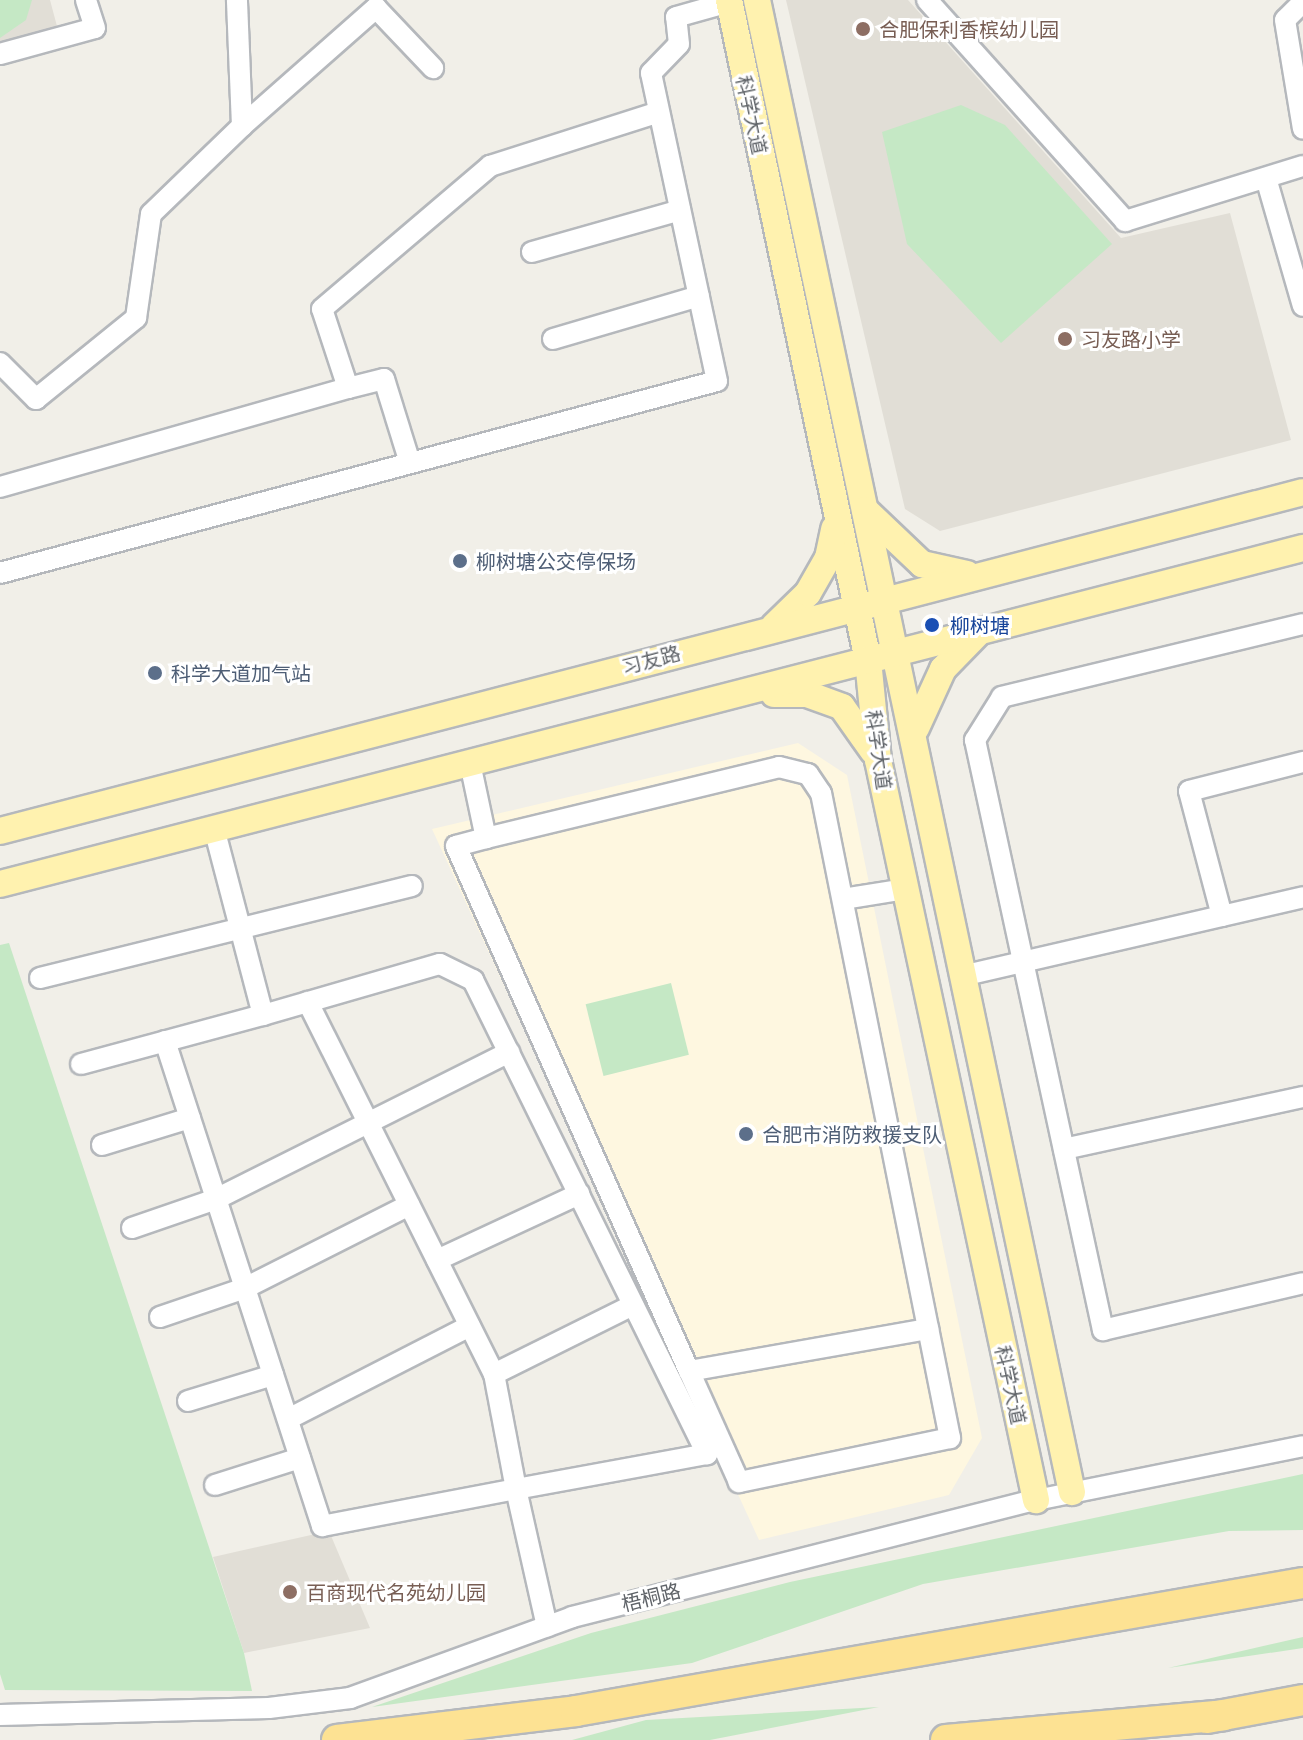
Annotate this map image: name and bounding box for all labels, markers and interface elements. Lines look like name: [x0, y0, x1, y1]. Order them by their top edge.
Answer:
place label: 合肥保利香槟幼儿园: [879, 17, 1059, 41]
marker: 合肥保利香槟幼儿园: [854, 20, 872, 38]
street label: 科学大道: [732, 73, 772, 157]
place label: 习友路小学: [1081, 327, 1181, 351]
marker: 习友路小学: [1056, 330, 1074, 348]
place label: 柳树塘公交停保场: [476, 549, 636, 573]
marker: 柳树塘公交停保场: [451, 552, 469, 570]
place label: 柳树塘: [950, 613, 1010, 637]
marker: 柳树塘: [921, 614, 943, 636]
street label: 习友路: [619, 641, 683, 679]
place label: 科学大道加气站: [171, 661, 311, 685]
marker: 科学大道加气站: [146, 664, 164, 682]
street label: 科学大道: [862, 709, 896, 791]
place label: 合肥市消防救援支队: [762, 1122, 942, 1146]
marker: 合肥市消防救援支队: [737, 1125, 755, 1143]
street label: 科学大道: [991, 1343, 1031, 1427]
street label: 梧桐路: [619, 1578, 683, 1616]
place label: 百商现代名苑幼儿园: [306, 1580, 486, 1604]
marker: 百商现代名苑幼儿园: [281, 1583, 299, 1601]

